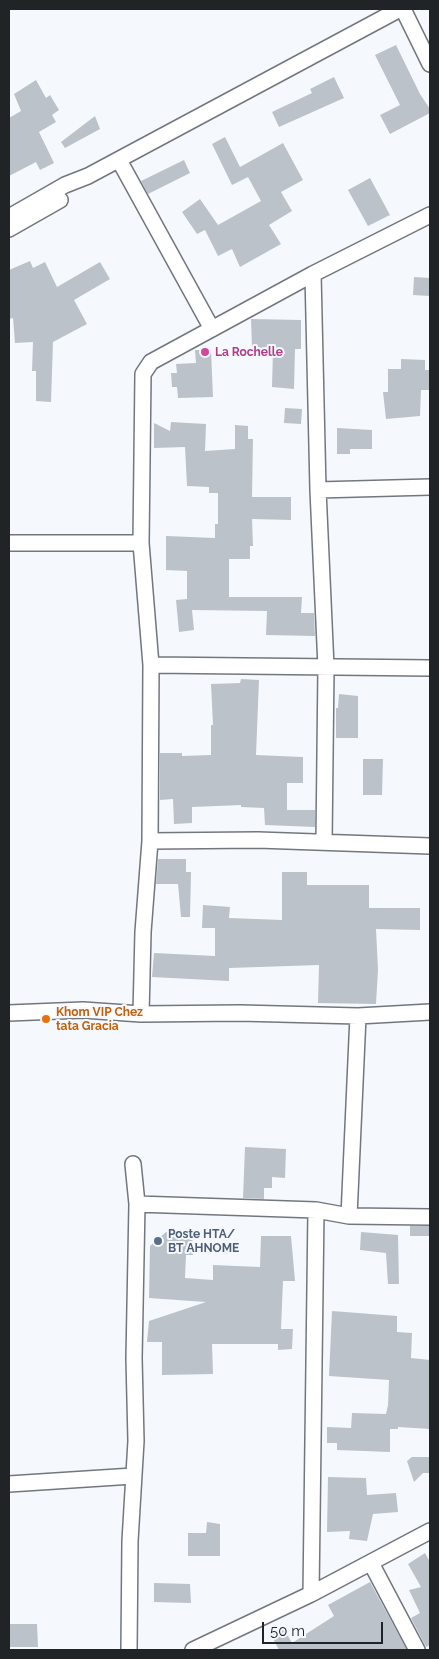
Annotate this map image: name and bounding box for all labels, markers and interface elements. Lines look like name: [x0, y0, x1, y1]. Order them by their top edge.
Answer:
place label: La Rochelle: [215, 345, 283, 359]
marker: La Rochelle: [199, 346, 211, 358]
place label: Khom VIP Chez tata Gracia: [56, 1005, 143, 1033]
marker: Khom VIP Chez tata Gracia: [40, 1013, 52, 1025]
place label: Poste HTA/ BT AHNOME: [168, 1227, 239, 1255]
marker: Poste HTA/ BT AHNOME: [152, 1235, 164, 1247]
scale bar: [264, 1612, 385, 1644]
text: 50 m: [270, 1622, 305, 1640]

